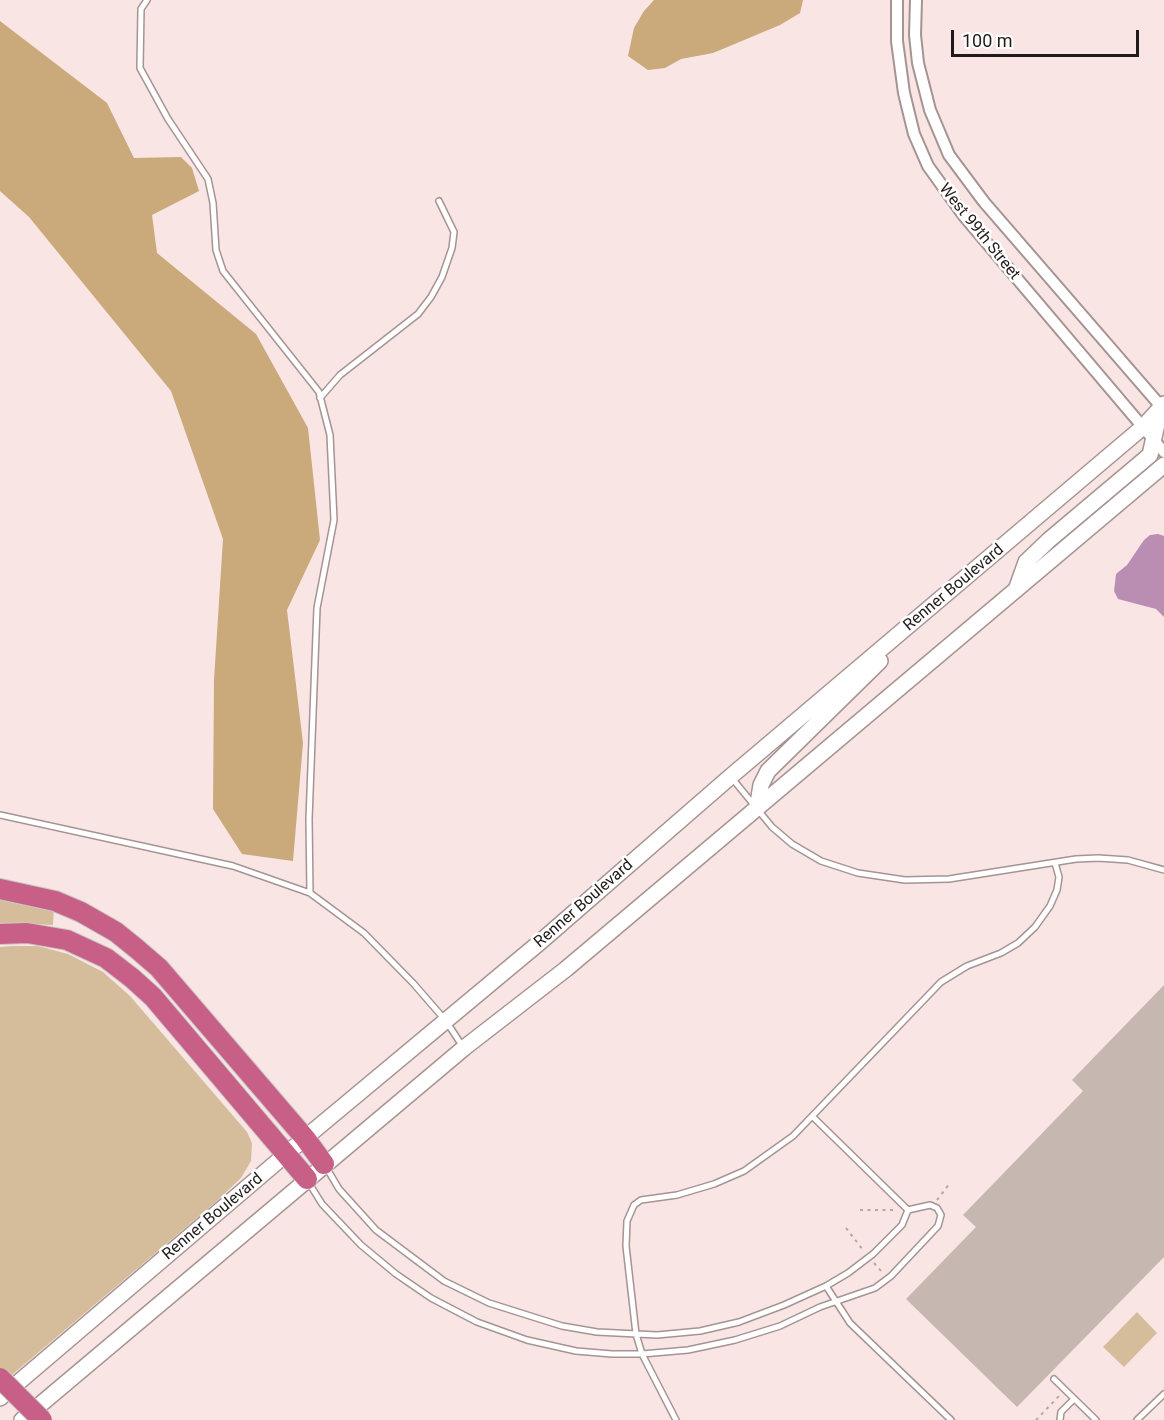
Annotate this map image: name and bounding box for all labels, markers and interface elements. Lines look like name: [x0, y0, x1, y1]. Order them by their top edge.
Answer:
scale bar: [954, 18, 1142, 56]
text: 100 m: [962, 30, 1013, 51]
street label: West 99th Street: [934, 180, 1024, 284]
street label: Renner Boulevard: [900, 541, 1008, 635]
street label: Renner Boulevard: [531, 856, 637, 952]
street label: Renner Boulevard: [159, 1170, 267, 1264]

